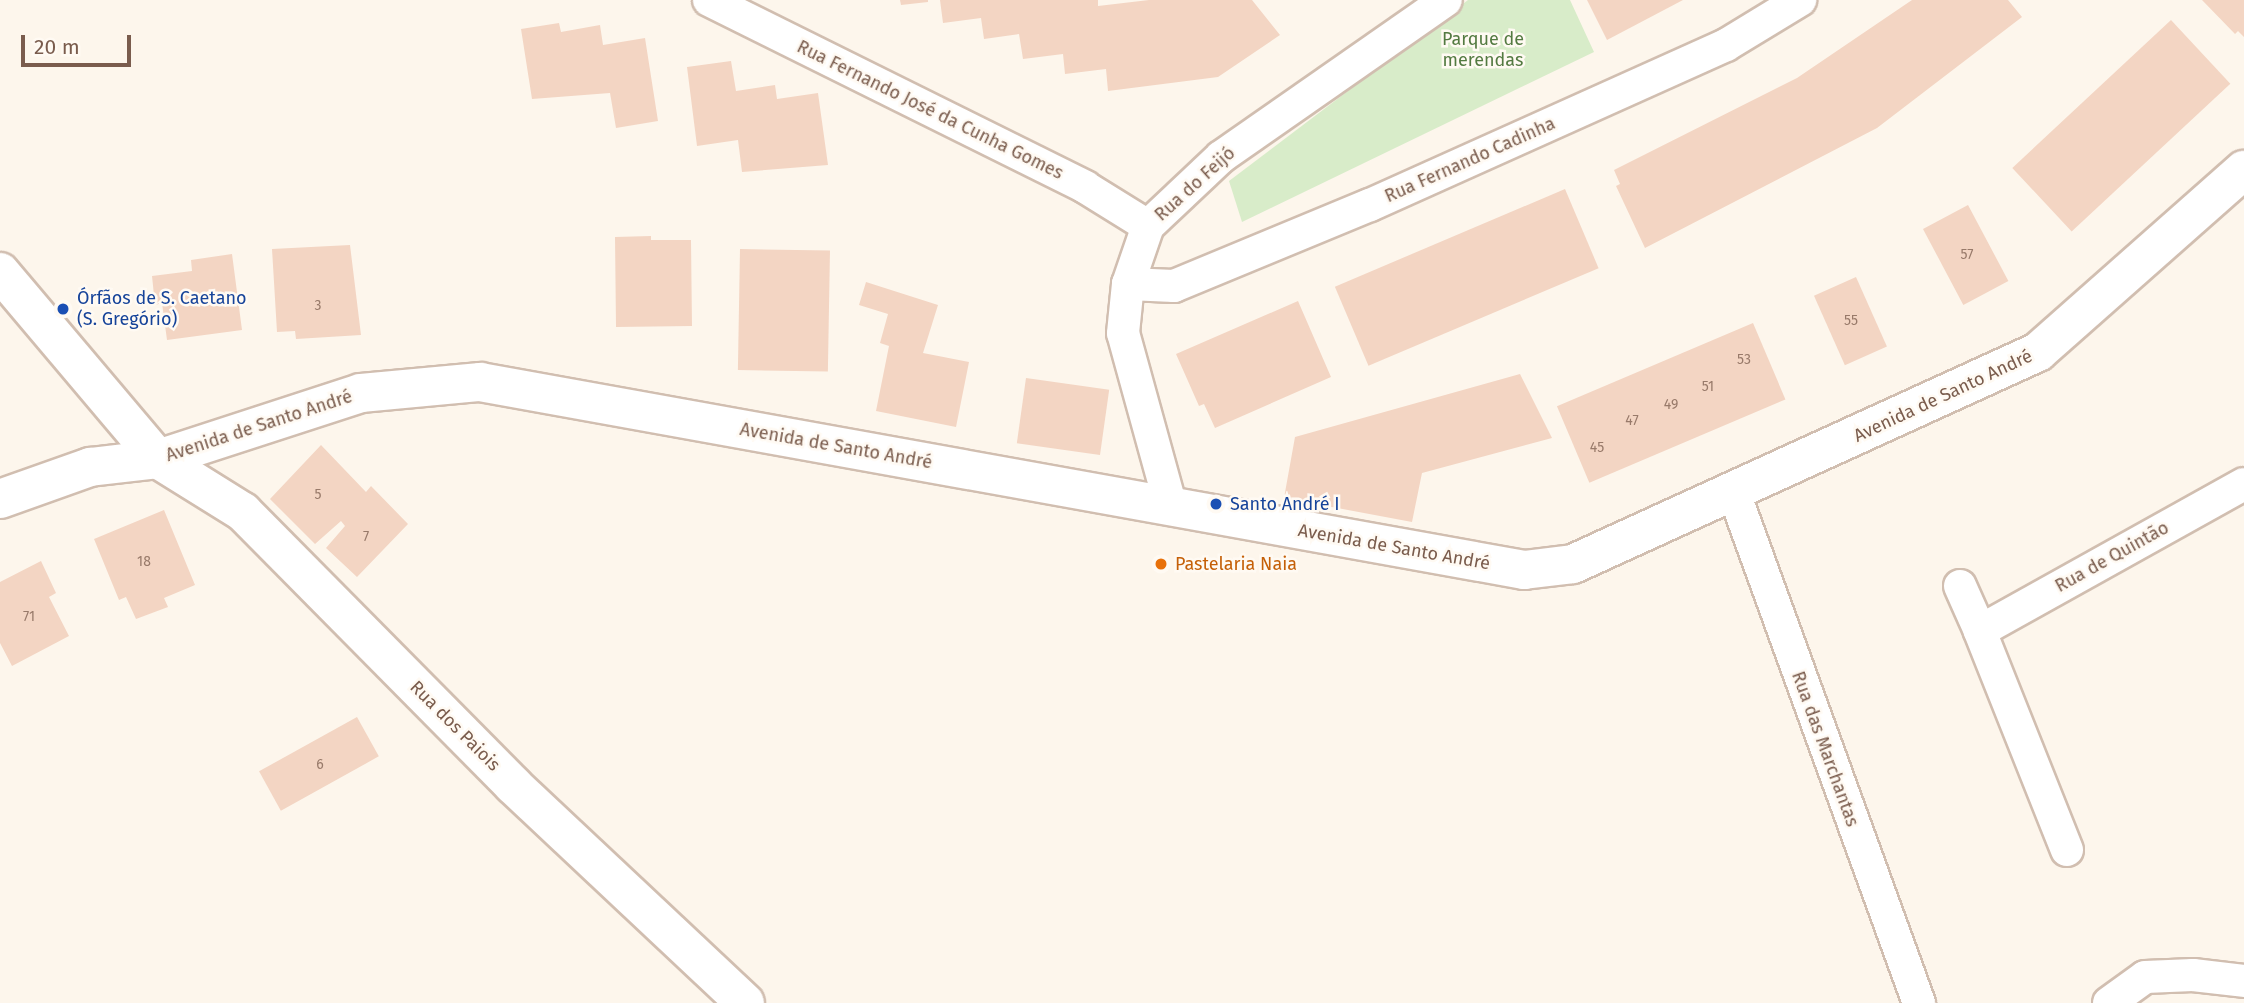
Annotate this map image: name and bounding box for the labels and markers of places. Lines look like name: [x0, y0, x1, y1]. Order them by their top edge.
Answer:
place label: Órfãos de S. Caetano (S. Gregório): [77, 288, 246, 330]
marker: Órfãos de S. Caetano (S. Gregório): [55, 301, 71, 317]
place label: Santo André I: [1230, 493, 1340, 515]
marker: Santo André I: [1208, 496, 1224, 512]
place label: Pastelaria Naia: [1175, 553, 1297, 575]
marker: Pastelaria Naia: [1153, 556, 1169, 572]

